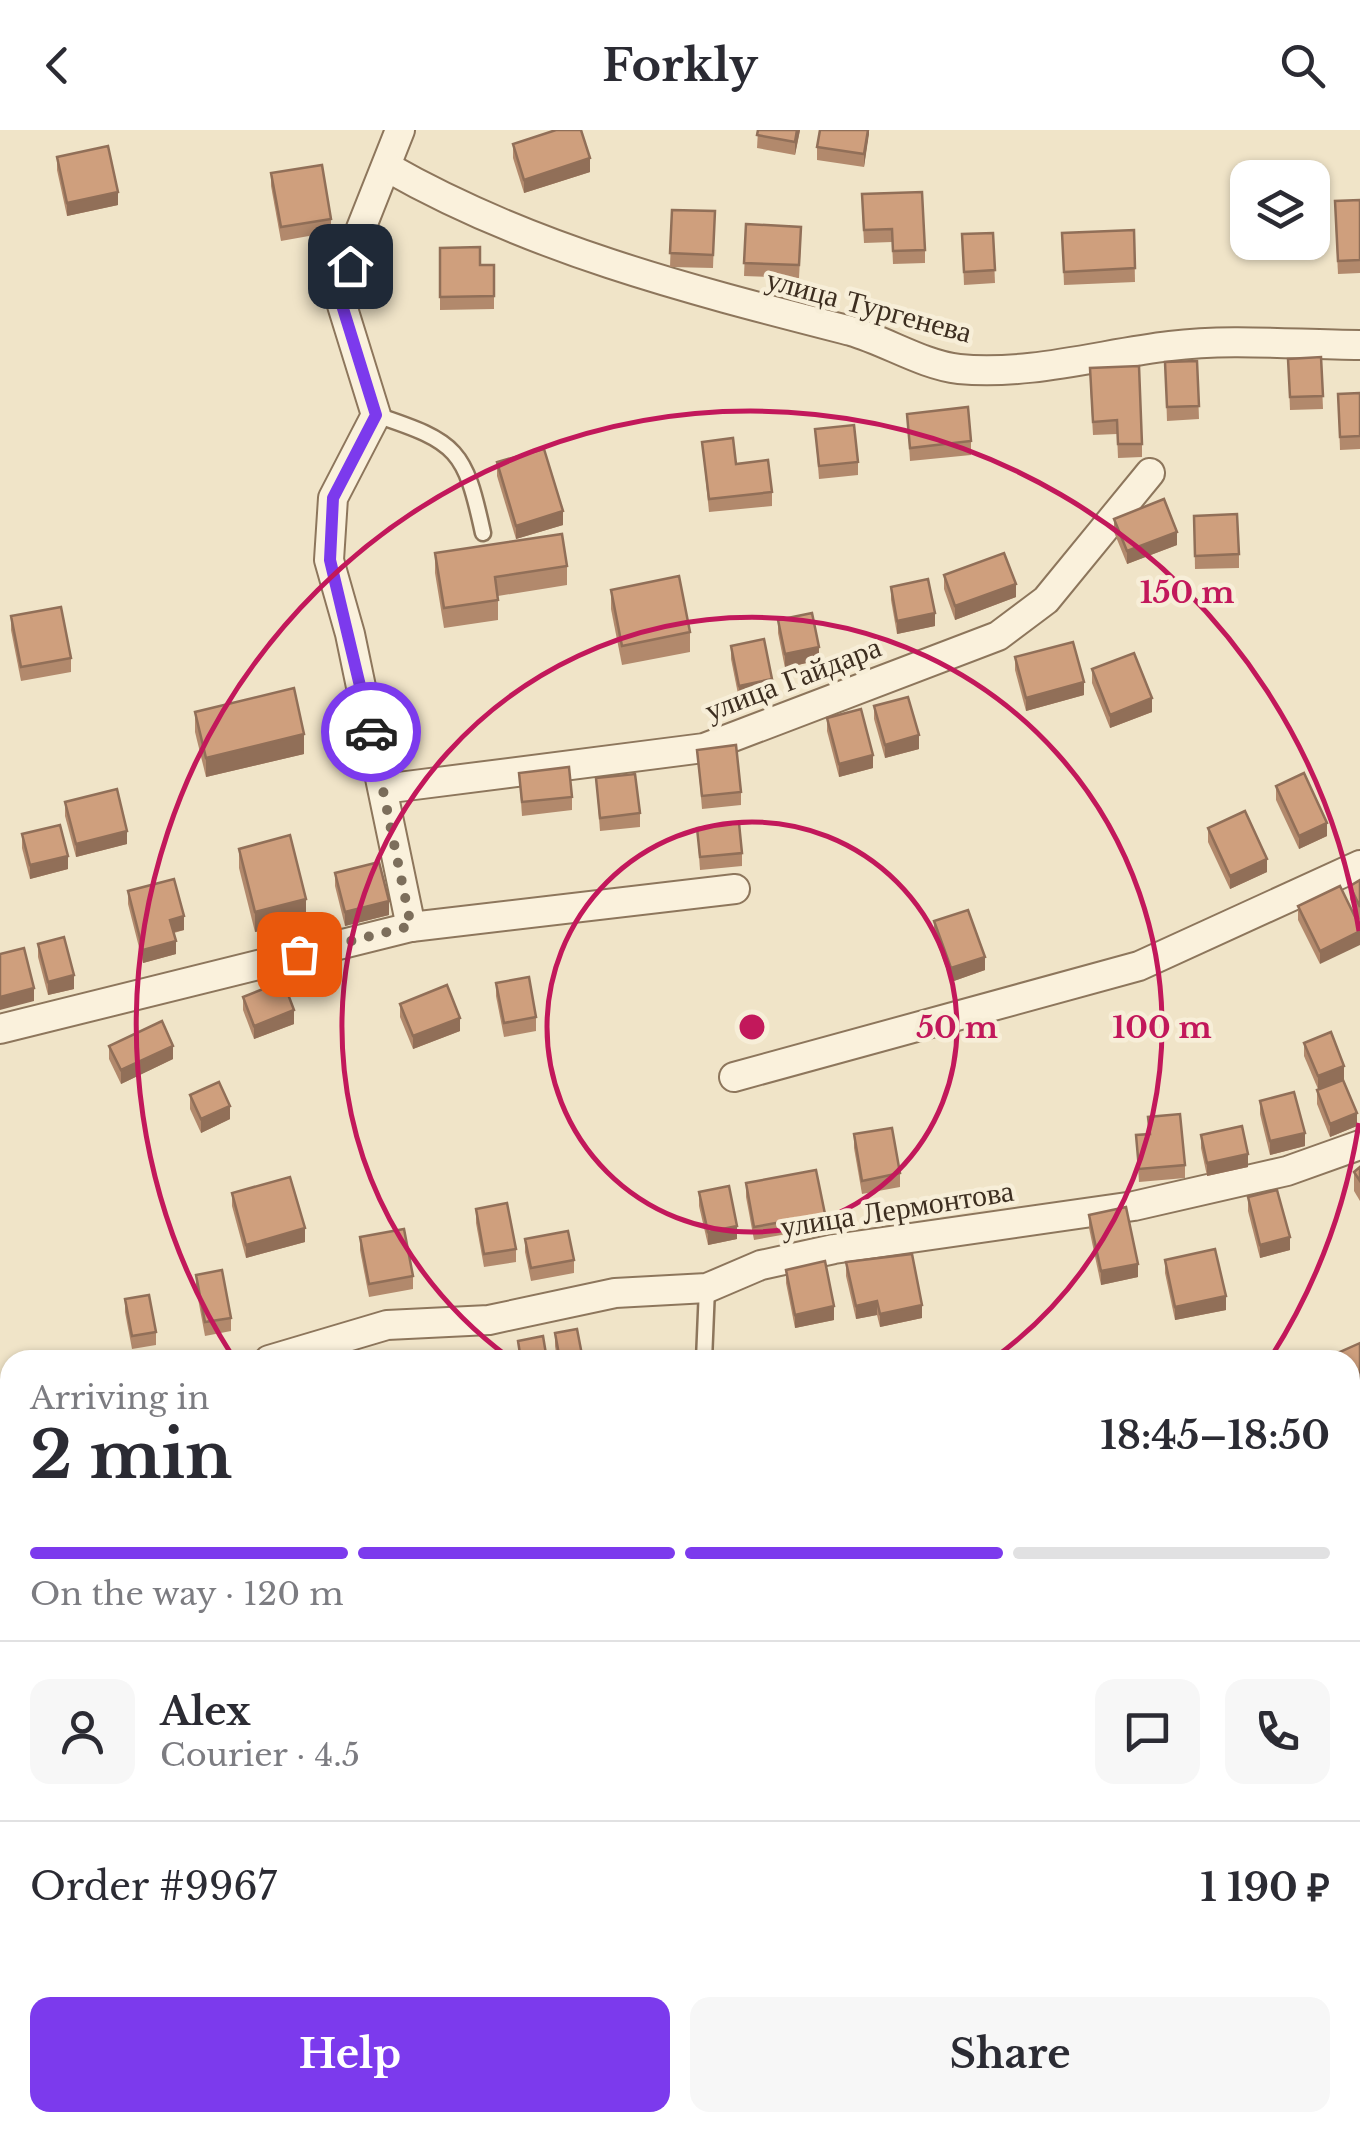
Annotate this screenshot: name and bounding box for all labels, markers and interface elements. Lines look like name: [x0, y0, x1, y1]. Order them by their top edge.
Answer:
text: Forkly: [602, 37, 758, 93]
icon: back: [30, 38, 85, 93]
icon: search: [1275, 38, 1330, 93]
map controls: [1230, 160, 1330, 260]
button: layers: [1230, 160, 1330, 260]
pin: [308, 224, 393, 309]
icon: home: [323, 239, 378, 294]
street label: улица Тургенева: [762, 260, 976, 351]
text: 150 m: [1140, 574, 1234, 611]
street label: улица Гайдара: [700, 628, 886, 729]
courier: [321, 682, 421, 782]
icon: car: [344, 705, 399, 760]
pin: [257, 912, 342, 997]
icon: bag: [272, 927, 327, 982]
centre of rings: [734, 1009, 770, 1045]
text: 50 m: [916, 1009, 998, 1046]
text: 100 m: [1112, 1009, 1212, 1046]
street label: улица Лермонтова: [778, 1172, 1016, 1245]
text: Arriving in: [30, 1378, 209, 1418]
text: 18:45–18:50: [1100, 1412, 1330, 1459]
text: 2 min: [30, 1415, 232, 1496]
text: On the way · 120 m: [30, 1574, 344, 1614]
button: person: [30, 1679, 135, 1784]
button: chat: [1095, 1679, 1200, 1784]
button: phone: [1225, 1679, 1330, 1784]
text: Alex: [160, 1688, 251, 1735]
text: Courier · 4.5: [160, 1735, 360, 1775]
text: Order #9967: [30, 1863, 277, 1910]
text: 1 190 ₽: [1200, 1864, 1330, 1911]
button: Help: [30, 1997, 670, 2112]
button: Share: [690, 1997, 1330, 2112]

